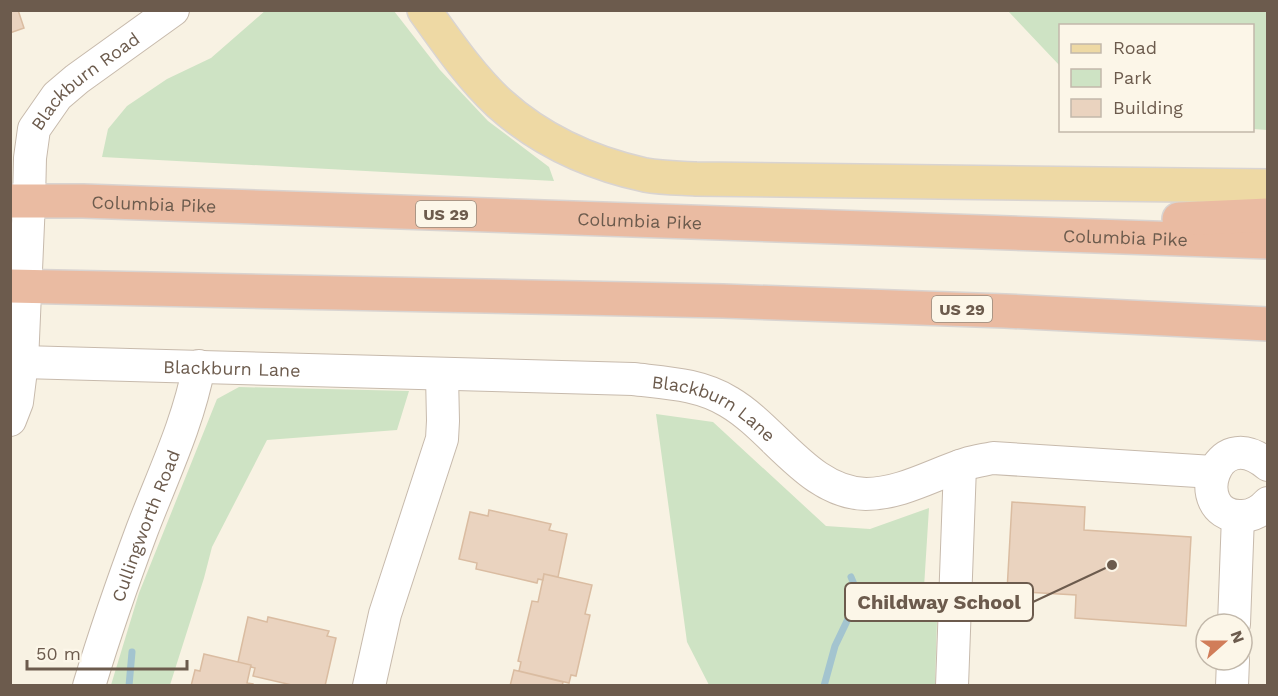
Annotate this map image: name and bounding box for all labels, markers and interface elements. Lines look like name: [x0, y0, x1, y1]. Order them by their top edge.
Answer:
legend: [1059, 24, 1254, 132]
street label: Blackburn Road: [26, 27, 143, 134]
text: Road: [1113, 37, 1157, 58]
text: Park: [1113, 67, 1152, 88]
text: Building: [1113, 97, 1183, 118]
street label: Columbia Pike: [91, 191, 217, 216]
road number: US 29: [416, 201, 476, 227]
street label: Columbia Pike: [577, 208, 703, 233]
street label: Columbia Pike: [1063, 224, 1188, 250]
road number: US 29: [932, 296, 992, 322]
street label: Blackburn Lane: [163, 355, 301, 380]
street label: Blackburn Lane: [651, 371, 780, 446]
street label: Cullingworth Road: [107, 447, 184, 604]
callout: Childway School: [845, 583, 1033, 621]
text: Childway School: [857, 590, 1021, 614]
north arrow: [1194, 612, 1254, 672]
text: N: [1227, 628, 1249, 646]
scale bar: [27, 633, 188, 671]
text: 50 m: [36, 643, 81, 664]

